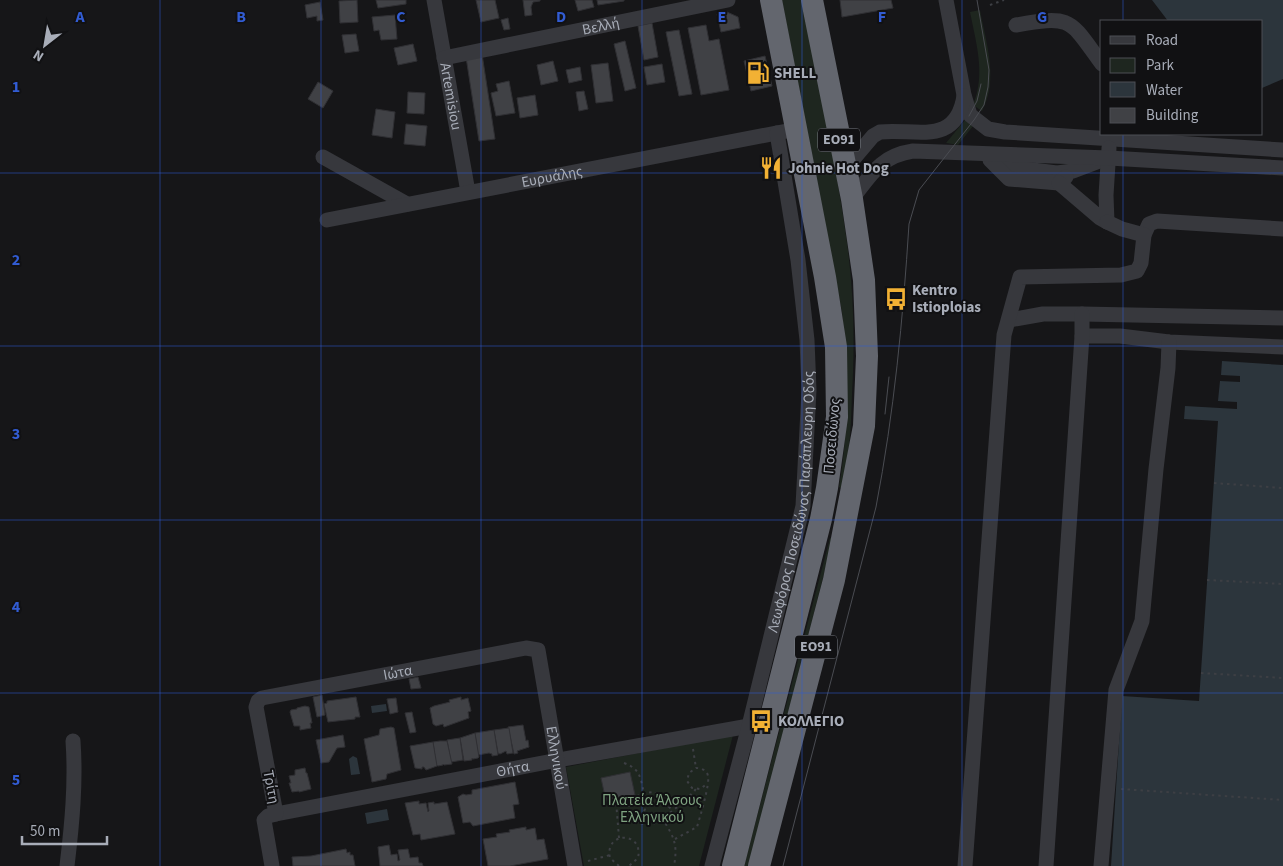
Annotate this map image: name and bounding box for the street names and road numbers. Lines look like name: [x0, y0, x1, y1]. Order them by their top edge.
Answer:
street label: Βελλή: [580, 12, 621, 40]
street label: Artemisiou: [435, 61, 467, 132]
road number: ΕΟ91: [818, 128, 860, 152]
street label: Ευρυάλης: [520, 160, 585, 193]
street label: Λεωφόρος Ποσειδώνος Παράπλευρη Οδός: [762, 370, 820, 635]
street label: Ποσειδώνος: [818, 397, 846, 475]
road number: ΕΟ91: [795, 636, 837, 659]
street label: Ιώτα: [381, 659, 415, 685]
street label: Ελληνικού: [541, 724, 572, 791]
street label: Θήτα: [494, 755, 532, 782]
street label: Τρίτη: [257, 768, 285, 806]

